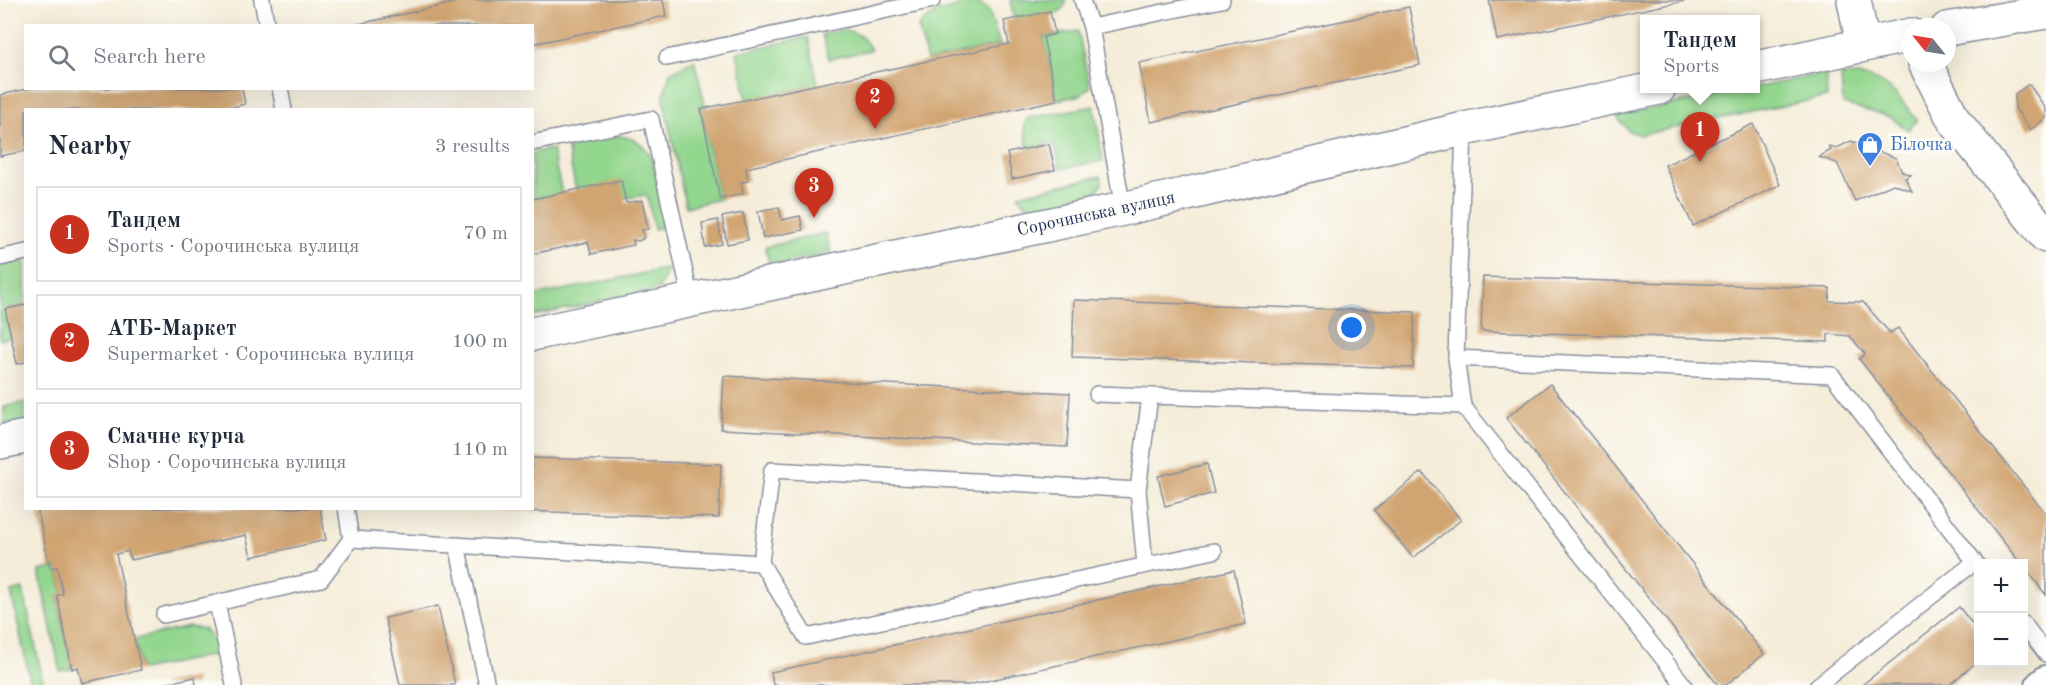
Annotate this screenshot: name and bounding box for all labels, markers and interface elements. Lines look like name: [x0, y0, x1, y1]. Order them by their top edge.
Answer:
popup: [1640, 15, 1760, 93]
north arrow: [1902, 18, 1956, 72]
search box: [24, 24, 534, 90]
text: Тандем: [1663, 30, 1737, 52]
icon: search: [45, 41, 78, 74]
text: Search here: [93, 46, 206, 68]
text: Sports: [1663, 57, 1720, 77]
pin: 2: [856, 80, 894, 129]
pin: 1: [1680, 112, 1720, 162]
shop icon: Білочка: [1855, 130, 1885, 168]
text: Nearby: [48, 134, 132, 160]
place label: Білочка: [1890, 136, 1953, 154]
text: 3 results: [435, 137, 510, 157]
pin: 3: [794, 168, 834, 218]
street label: Сорочинська вулиця: [1015, 188, 1177, 240]
text: Тандем: [107, 210, 181, 232]
text: 1: [64, 224, 75, 244]
text: 70 m: [463, 224, 508, 244]
text: Sports · Сорочинська вулиця: [107, 237, 359, 257]
your location: [1337, 313, 1366, 342]
text: АТБ-Маркет: [107, 318, 237, 340]
text: 2: [64, 332, 75, 352]
text: 100 m: [452, 332, 508, 352]
text: Supermarket · Сорочинська вулиця: [107, 345, 414, 365]
text: Смачне курча: [107, 426, 245, 448]
text: 3: [64, 440, 75, 460]
text: 110 m: [452, 440, 508, 460]
text: Shop · Сорочинська вулиця: [107, 453, 346, 473]
map controls: [1974, 559, 2028, 667]
button: +: [1974, 559, 2028, 613]
button: −: [1974, 613, 2028, 667]

